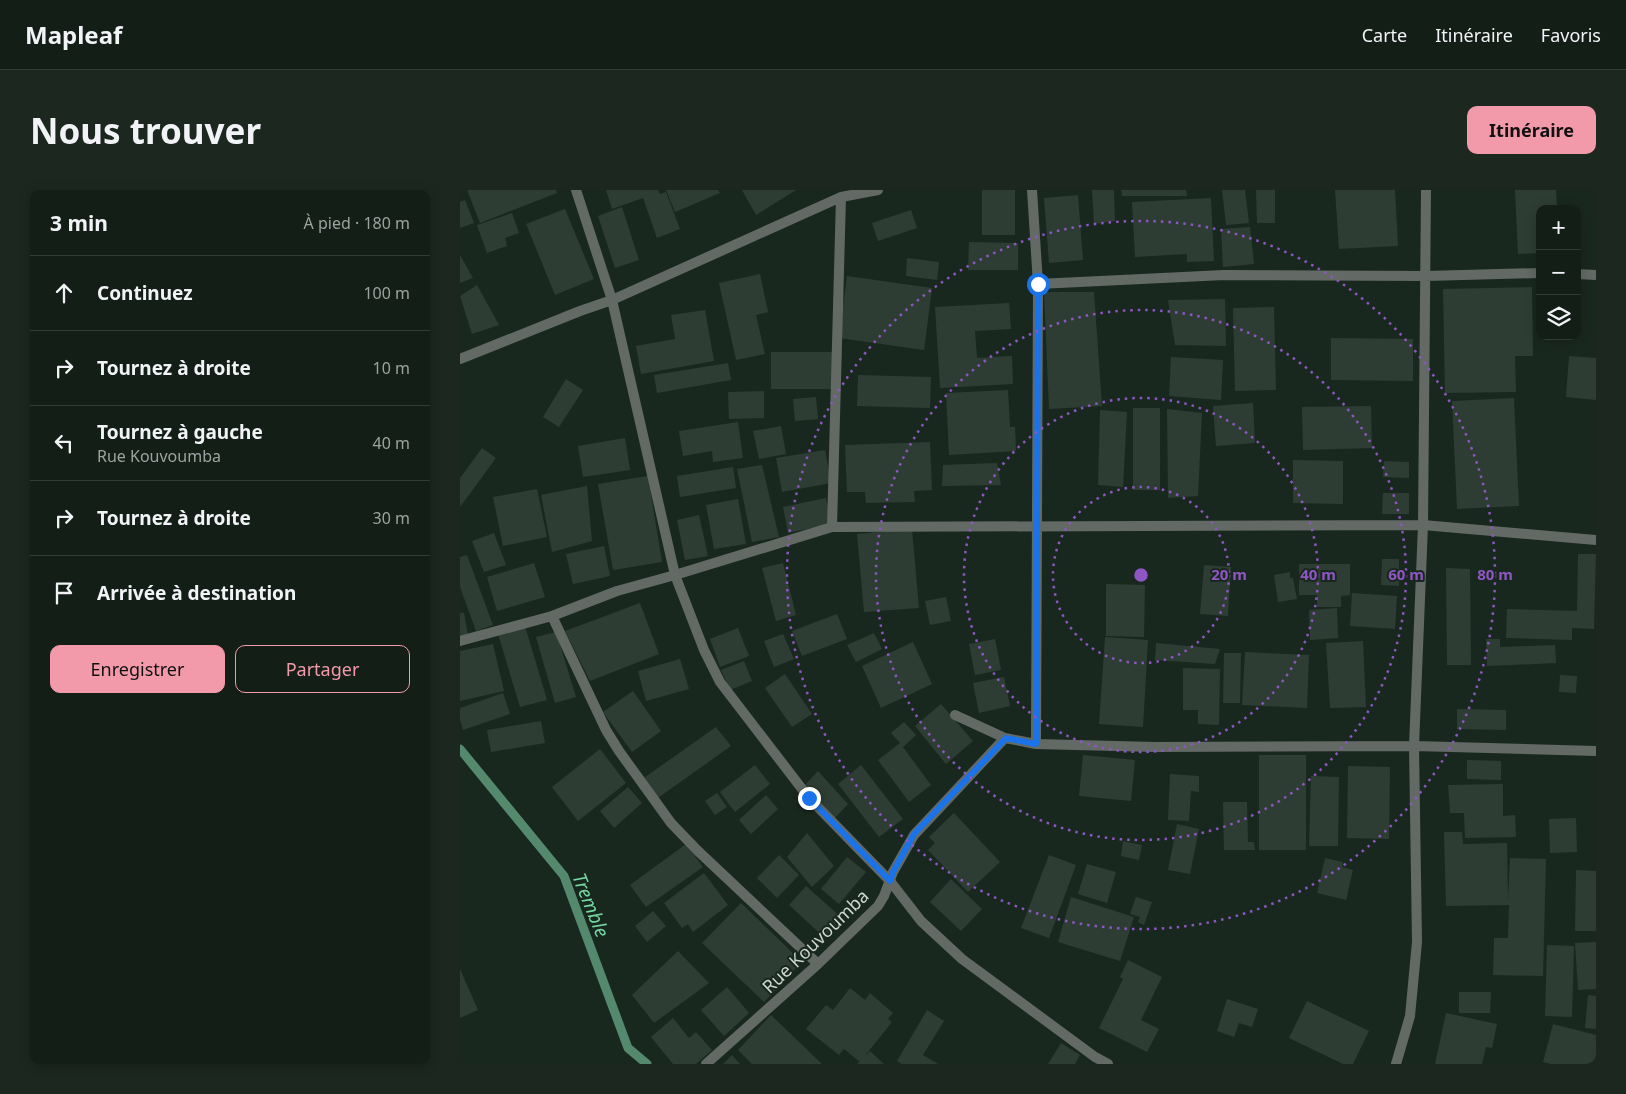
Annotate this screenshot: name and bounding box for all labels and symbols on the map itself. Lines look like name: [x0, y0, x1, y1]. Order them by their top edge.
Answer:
route start: [1027, 273, 1050, 296]
text: 20 m: [1211, 564, 1247, 584]
text: 40 m: [1300, 564, 1336, 584]
text: 60 m: [1388, 564, 1424, 584]
text: 80 m: [1477, 564, 1513, 584]
centre of rings: [1132, 566, 1150, 584]
route end: [798, 787, 821, 810]
water label: Tremble: [566, 869, 616, 941]
street label: Rue Kouvoumba: [757, 884, 873, 998]

